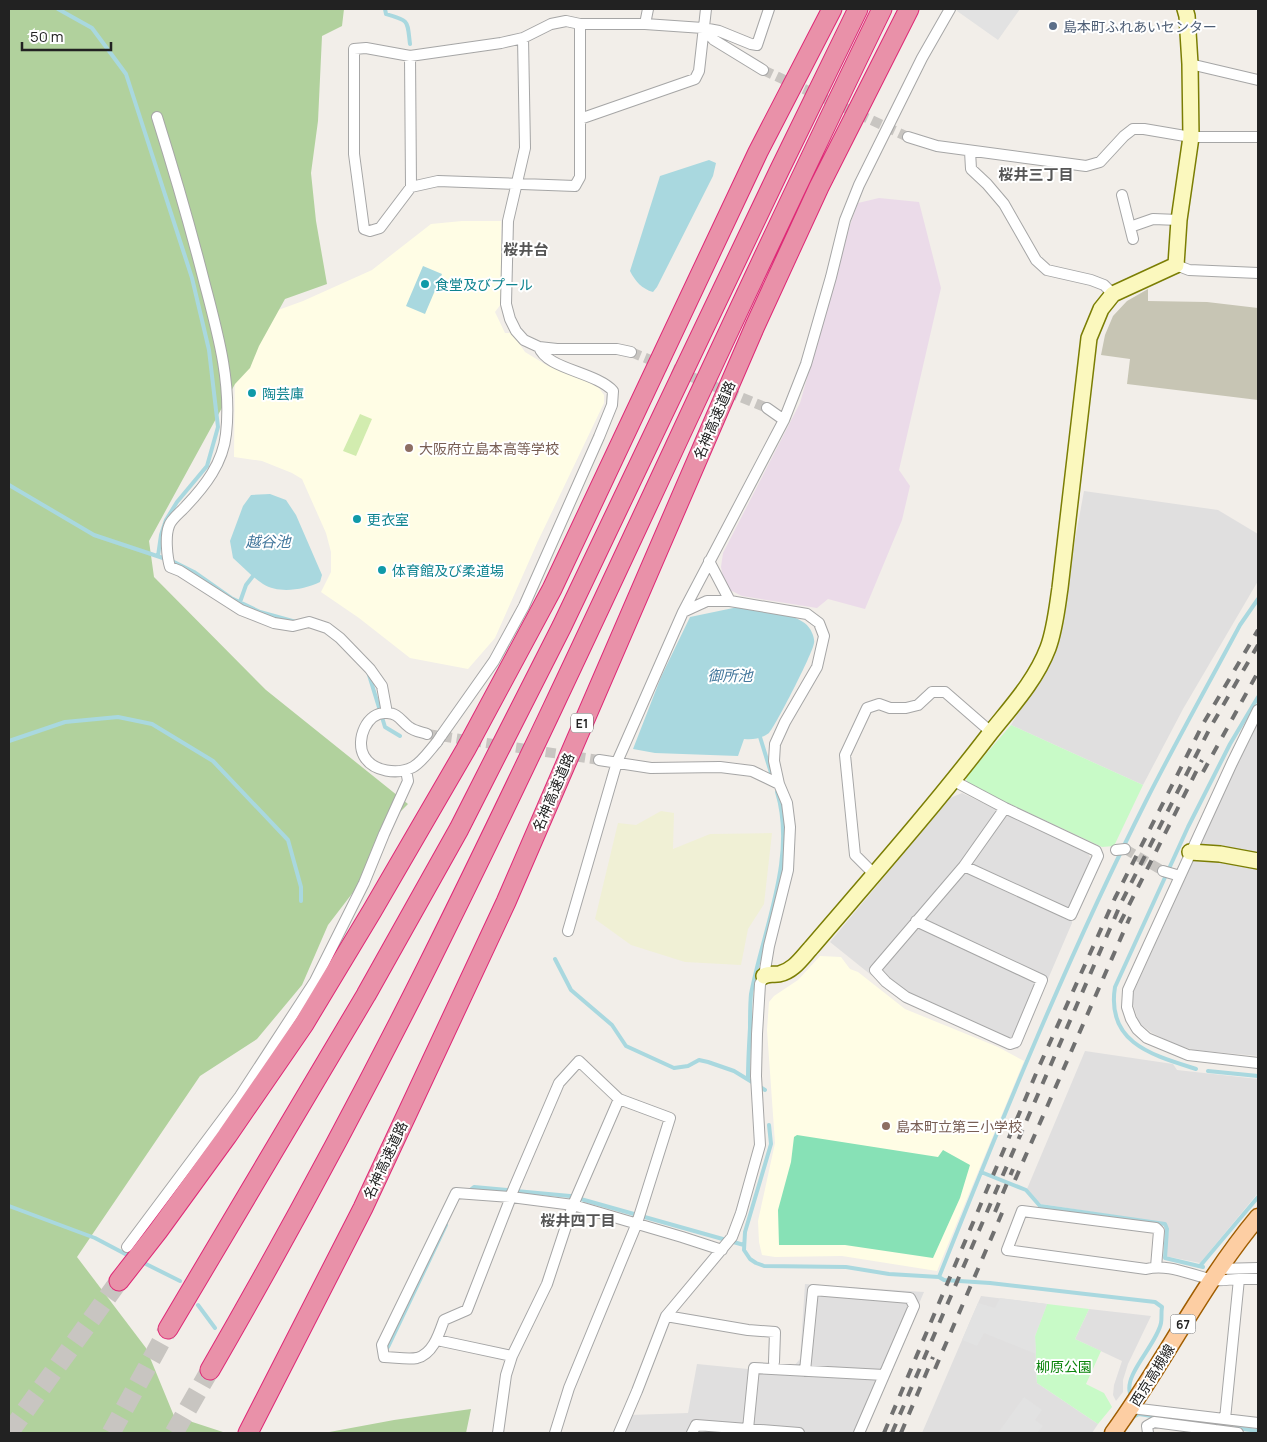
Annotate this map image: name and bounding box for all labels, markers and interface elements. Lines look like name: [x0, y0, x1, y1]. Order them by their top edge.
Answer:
place label: 島本町ふれあいセンター: [1063, 17, 1217, 36]
scale bar: [22, 20, 111, 52]
marker: 島本町ふれあいセンター: [1047, 20, 1059, 32]
text: 50 m: [30, 26, 64, 47]
district label: 桜井三丁目: [998, 164, 1074, 185]
district label: 桜井台: [503, 239, 549, 260]
place label: 食堂及びプール: [435, 275, 533, 294]
marker: 食堂及びプール: [419, 278, 431, 290]
street label: 名神高速道路: [689, 378, 739, 462]
place label: 陶芸庫: [262, 384, 304, 403]
marker: 陶芸庫: [246, 387, 258, 399]
place label: 大阪府立島本高等学校: [419, 439, 559, 458]
marker: 大阪府立島本高等学校: [403, 442, 415, 454]
place label: 更衣室: [367, 510, 409, 529]
marker: 更衣室: [351, 513, 363, 525]
water label: 越谷池: [245, 531, 292, 552]
place label: 体育館及び柔道場: [392, 561, 504, 580]
marker: 体育館及び柔道場: [376, 564, 388, 576]
water label: 御所池: [707, 665, 754, 686]
road number: E1: [571, 714, 593, 732]
street label: 名神高速道路: [528, 750, 578, 834]
place label: 島本町立第三小学校: [896, 1117, 1022, 1136]
street label: 名神高速道路: [359, 1118, 411, 1202]
marker: 島本町立第三小学校: [880, 1120, 892, 1132]
district label: 桜井四丁目: [540, 1210, 616, 1231]
road number: 67: [1170, 1315, 1196, 1334]
street label: 西京高槻線: [1125, 1340, 1179, 1410]
park label: 柳原公園: [1036, 1357, 1092, 1376]

